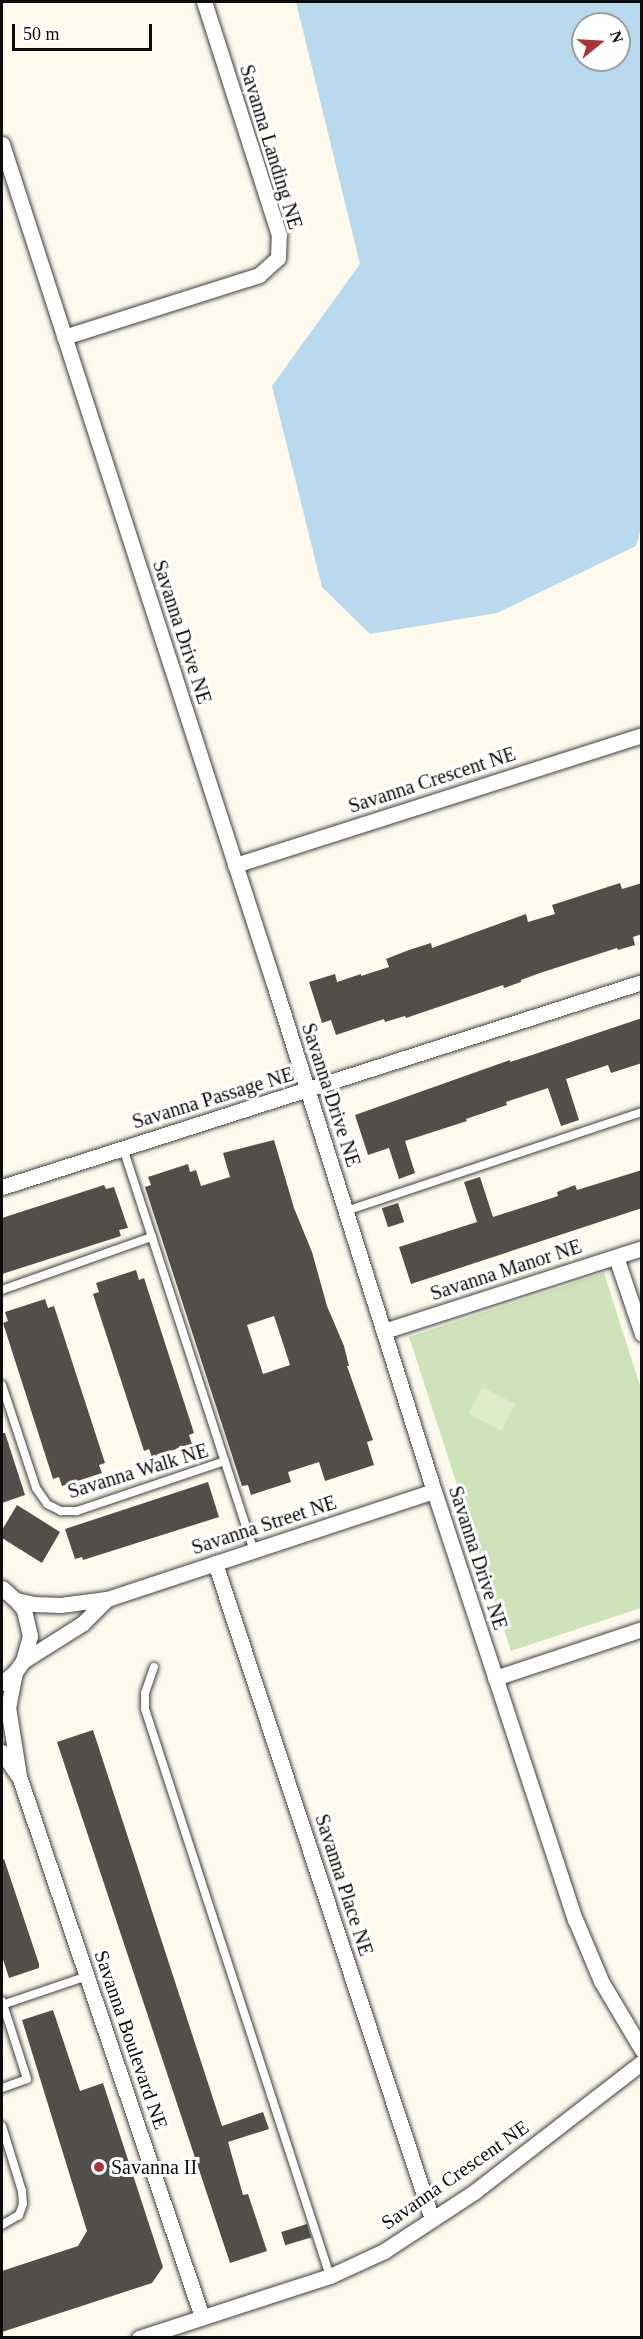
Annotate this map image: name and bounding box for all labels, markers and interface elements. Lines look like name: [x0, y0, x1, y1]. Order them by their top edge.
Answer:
scale bar: [15, 12, 154, 50]
north arrow: [571, 12, 631, 72]
text: 50 m: [23, 24, 60, 44]
text: N: [607, 29, 627, 45]
street label: Savanna Landing NE: [235, 62, 307, 232]
street label: Savanna Drive NE: [147, 557, 217, 707]
street label: Savanna Crescent NE: [345, 742, 519, 818]
street label: Savanna Drive NE: [296, 1020, 366, 1170]
street label: Savanna Passage NE: [129, 1062, 297, 1134]
street label: Savanna Manor NE: [427, 1234, 585, 1306]
street label: Savanna Walk NE: [65, 1438, 211, 1504]
street label: Savanna Drive NE: [443, 1483, 513, 1633]
street label: Savanna Street NE: [188, 1490, 340, 1560]
street label: Savanna Place NE: [310, 1811, 378, 1959]
street label: Savanna Boulevard NE: [89, 1947, 173, 2133]
street label: Savanna Crescent NE: [377, 2115, 533, 2235]
place label: Savanna II: [111, 2155, 197, 2179]
marker: Savanna II: [92, 2160, 106, 2174]

